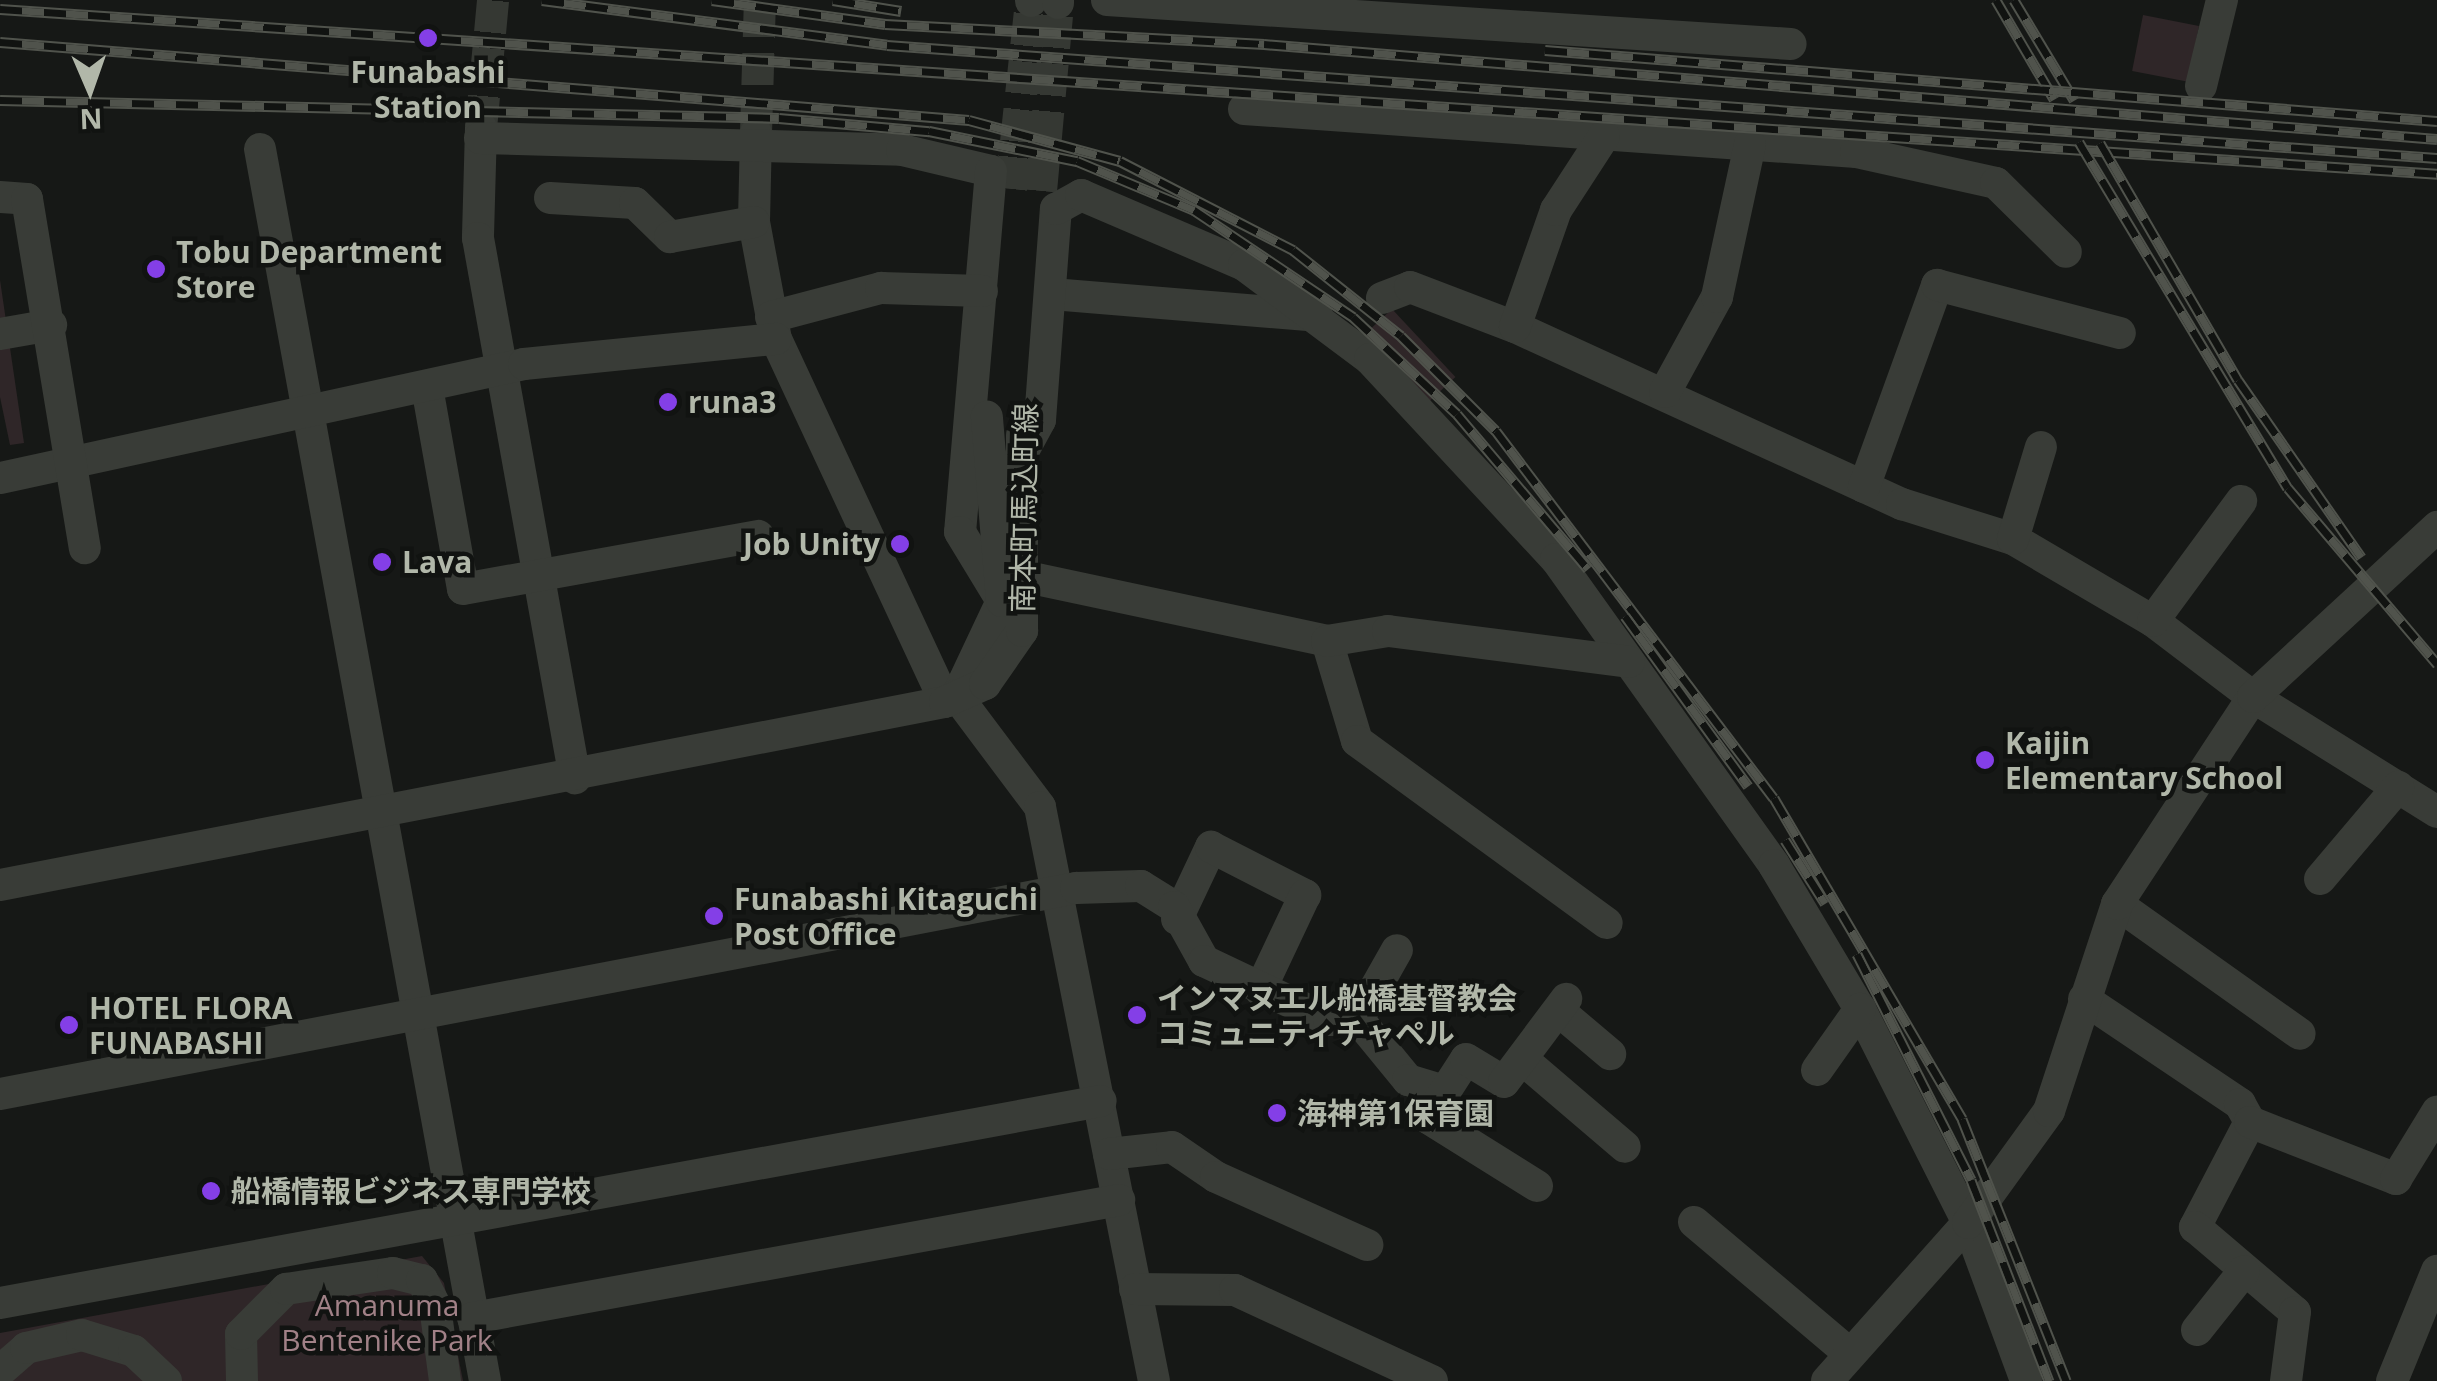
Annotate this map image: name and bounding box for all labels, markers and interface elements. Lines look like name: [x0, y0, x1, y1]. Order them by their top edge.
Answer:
marker: Funabashi Station: [417, 27, 439, 49]
north arrow: [40, 40, 140, 140]
place label: Funabashi Station: [351, 54, 505, 124]
text: N: [79, 101, 103, 139]
place label: Tobu Department Store: [176, 234, 442, 304]
marker: Tobu Department Store: [145, 258, 167, 280]
place label: runa3: [688, 384, 776, 420]
marker: runa3: [657, 391, 679, 413]
street label: 南本町馬込町線: [1004, 403, 1044, 613]
place label: Job Unity: [743, 526, 880, 562]
marker: Job Unity: [889, 533, 911, 555]
place label: Lava: [402, 544, 472, 580]
marker: Lava: [371, 551, 393, 573]
place label: Kaijin Elementary School: [2005, 725, 2283, 796]
marker: Kaijin Elementary School: [1974, 749, 1996, 771]
place label: Funabashi Kitaguchi Post Office: [734, 881, 1038, 952]
marker: Funabashi Kitaguchi Post Office: [703, 905, 725, 927]
place label: インマヌエル船橋基督教会 コミュニティチャペル: [1157, 980, 1517, 1050]
place label: HOTEL FLORA FUNABASHI: [89, 990, 293, 1060]
marker: インマヌエル船橋基督教会 コミュニティチャペル: [1126, 1004, 1148, 1026]
marker: HOTEL FLORA FUNABASHI: [58, 1014, 80, 1036]
place label: 海神第1保育園: [1297, 1095, 1494, 1131]
marker: 海神第1保育園: [1266, 1102, 1288, 1124]
place label: 船橋情報ビジネス専門学校: [231, 1173, 591, 1209]
marker: 船橋情報ビジネス専門学校: [200, 1180, 222, 1202]
park label: Amanuma Bentenike Park: [281, 1287, 493, 1358]

